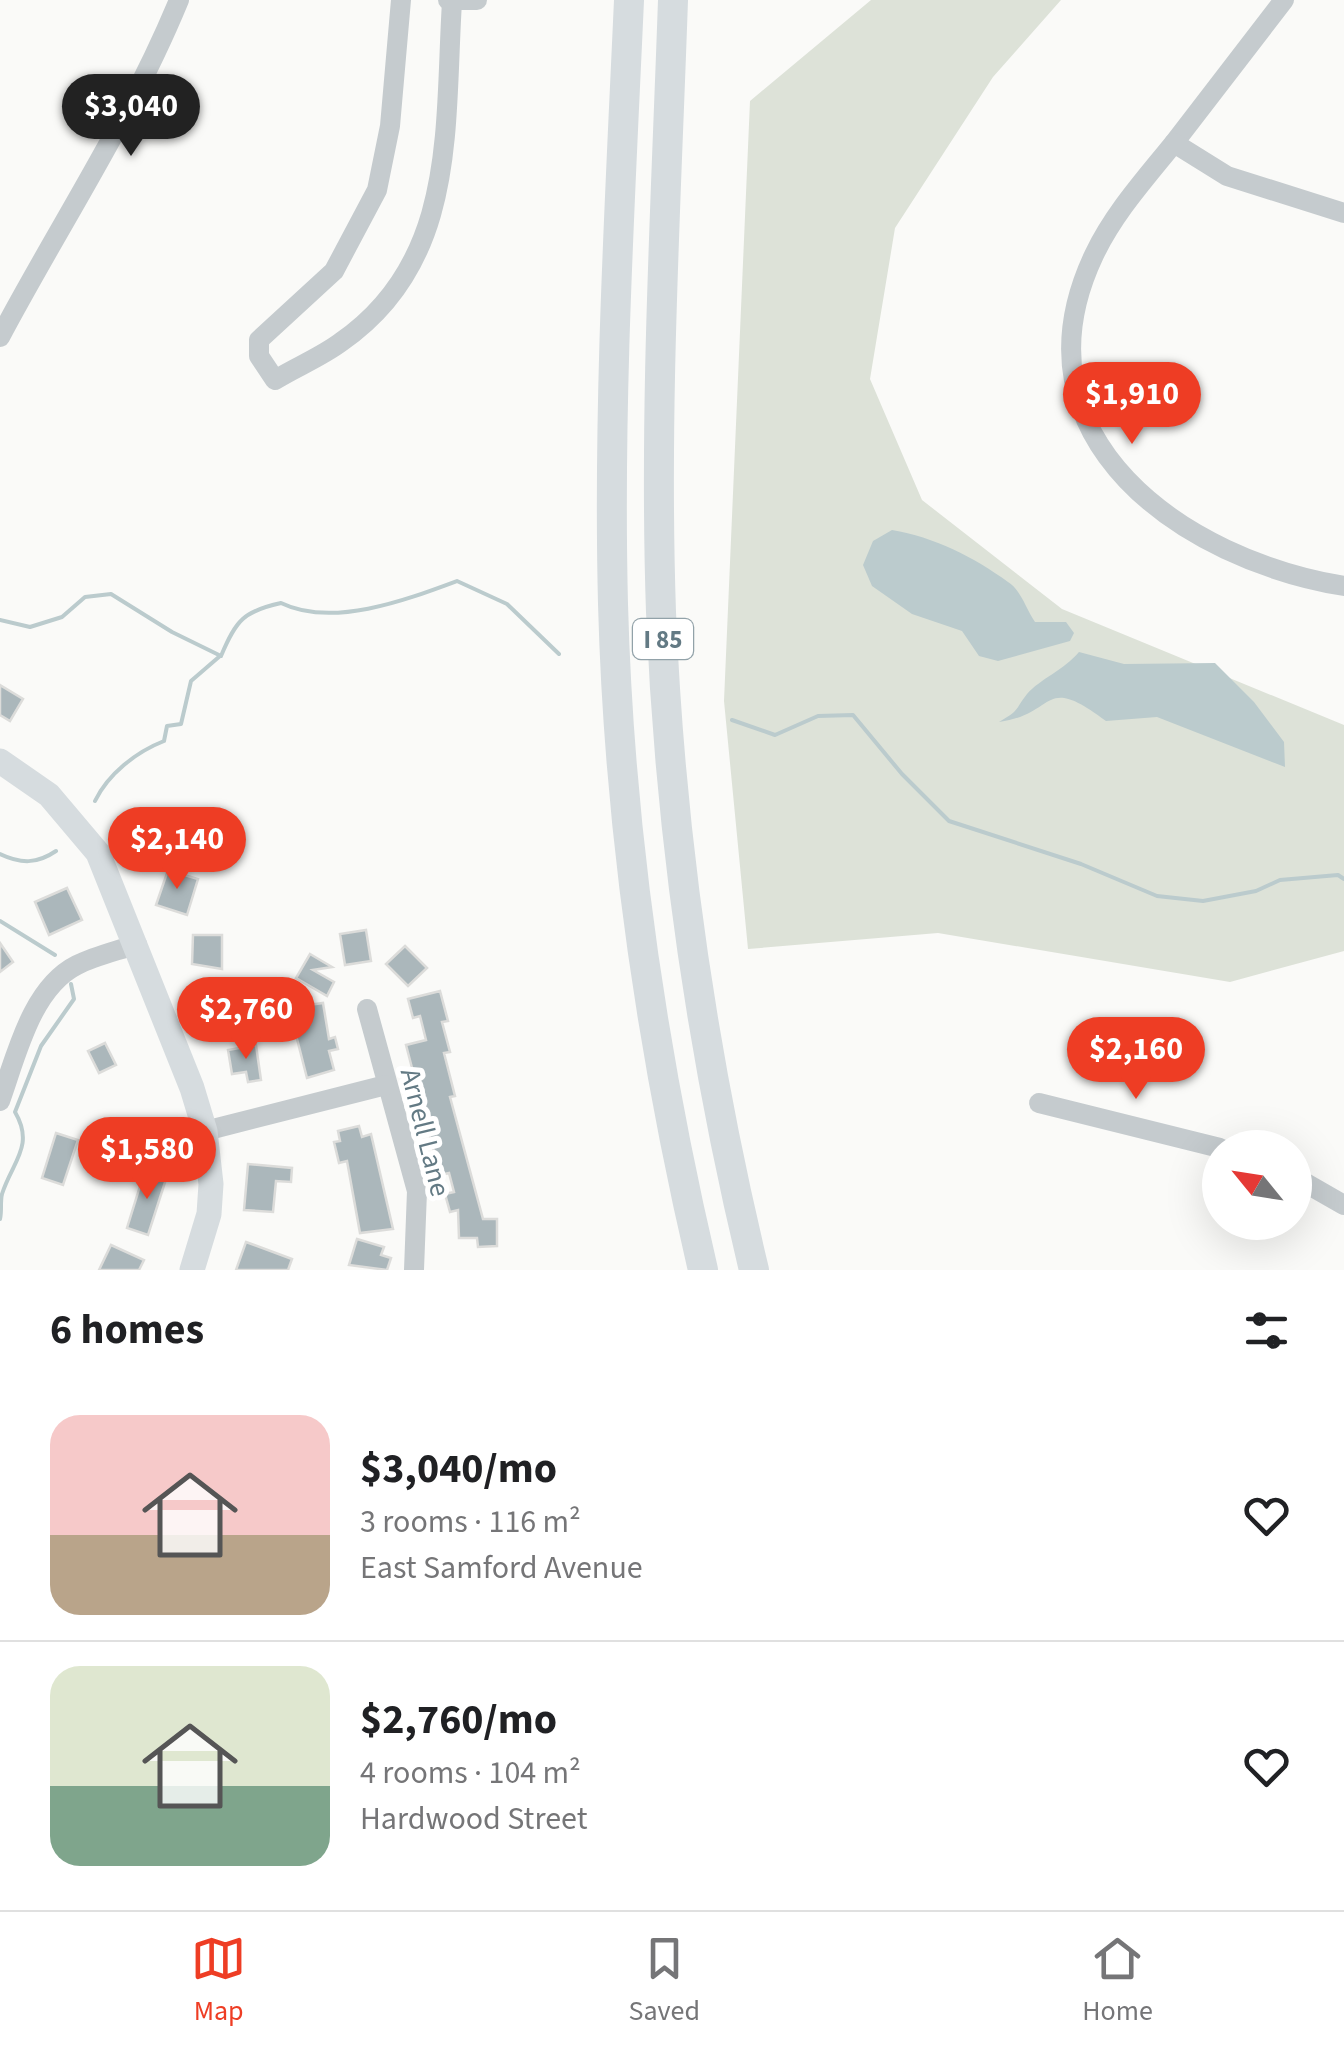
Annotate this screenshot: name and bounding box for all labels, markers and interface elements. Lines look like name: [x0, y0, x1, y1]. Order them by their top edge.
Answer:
pin: $3,040: [50, 74, 212, 159]
text: $3,040: [84, 83, 178, 129]
pin: $1,910: [1051, 362, 1213, 447]
text: $1,910: [1085, 371, 1179, 417]
road number: I 85: [633, 619, 693, 659]
pin: $2,140: [96, 807, 258, 892]
text: $2,140: [130, 816, 224, 862]
pin: $2,760: [165, 977, 327, 1062]
text: $2,760: [199, 986, 293, 1032]
pin: $2,160: [1055, 1017, 1217, 1102]
text: $2,160: [1089, 1026, 1183, 1072]
street label: Arnell Lane: [390, 1064, 460, 1201]
pin: $1,580: [66, 1117, 228, 1202]
text: $1,580: [100, 1126, 194, 1172]
north arrow: [1202, 1130, 1312, 1240]
map controls: [1202, 1130, 1312, 1240]
text: 6 homes: [50, 1300, 204, 1360]
icon: filters: [1239, 1303, 1294, 1358]
text: $3,040/mo: [360, 1439, 557, 1499]
icon: home: [130, 1455, 250, 1575]
icon: heart: [1239, 1488, 1294, 1543]
text: 3 rooms · 116 m²: [360, 1499, 581, 1545]
text: East Samford Avenue: [360, 1545, 643, 1591]
text: $2,760/mo: [360, 1690, 557, 1750]
icon: home: [130, 1706, 250, 1826]
icon: heart: [1239, 1739, 1294, 1794]
text: 4 rooms · 104 m²: [360, 1750, 581, 1796]
text: Hardwood Street: [360, 1796, 587, 1842]
tab: Map: [191, 1931, 246, 2031]
tab: Saved: [628, 1931, 700, 2031]
tab: Home: [1082, 1931, 1153, 2031]

